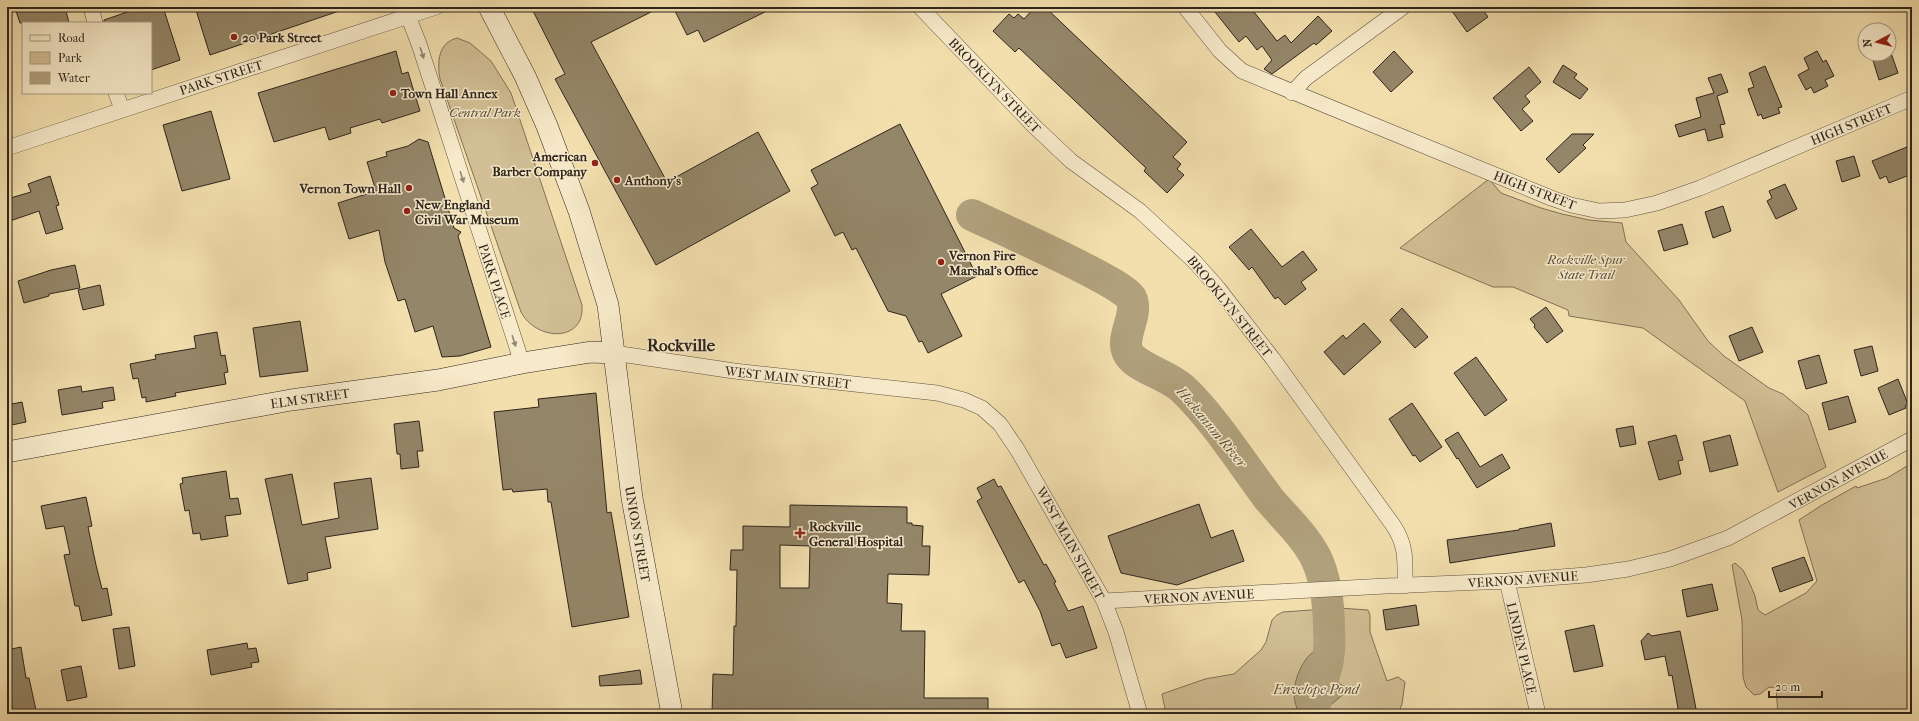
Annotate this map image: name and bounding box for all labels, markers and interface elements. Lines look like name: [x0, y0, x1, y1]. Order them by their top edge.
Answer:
legend: [22, 22, 152, 94]
north arrow: [1857, 22, 1897, 62]
place label: 20 Park Street: [242, 30, 322, 45]
text: Road: [58, 31, 85, 45]
marker: 20 Park Street: [229, 32, 239, 42]
street label: BROOKLYN STREET: [946, 35, 1044, 136]
text: N: [1861, 38, 1875, 48]
one-way arrow: [419, 47, 425, 59]
text: Park: [58, 51, 83, 65]
street label: PARK STREET: [177, 57, 265, 98]
text: Water: [57, 71, 91, 85]
place label: Town Hall Annex: [400, 86, 498, 101]
marker: Town Hall Annex: [388, 88, 398, 98]
street label: HIGH STREET: [1808, 100, 1894, 148]
park label: Central Park: [449, 105, 521, 120]
place label: American Barber Company: [492, 149, 588, 180]
marker: American Barber Company: [590, 158, 600, 168]
street label: HIGH STREET: [1492, 168, 1578, 213]
one-way arrow: [459, 171, 465, 183]
place label: Anthony's: [624, 173, 681, 189]
marker: Anthony's: [612, 175, 622, 185]
place label: Vernon Town Hall: [299, 181, 401, 196]
marker: Vernon Town Hall: [404, 183, 414, 193]
place label: New England Civil War Museum: [415, 197, 519, 227]
marker: New England Civil War Museum: [402, 206, 412, 216]
street label: PARK PLACE: [475, 242, 514, 321]
place label: Vernon Fire Marshal's Office: [948, 248, 1039, 278]
park label: Rockville Spur State Trail: [1546, 252, 1626, 282]
street label: BROOKLYN STREET: [1184, 253, 1275, 360]
marker: Vernon Fire Marshal's Office: [936, 257, 946, 267]
one-way arrow: [512, 335, 518, 347]
district label: Rockville: [647, 335, 716, 355]
street label: WEST MAIN STREET: [723, 363, 852, 392]
water label: Hockanum River: [1172, 383, 1251, 472]
street label: ELM STREET: [269, 385, 351, 411]
street label: VERNON AVENUE: [1786, 446, 1890, 513]
street label: WEST MAIN STREET: [1033, 483, 1108, 602]
street label: UNION STREET: [622, 485, 653, 583]
place label: Rockville General Hospital: [809, 519, 903, 550]
marker: Rockville General Hospital: [794, 527, 806, 539]
street label: VERNON AVENUE: [1467, 568, 1579, 591]
street label: VERNON AVENUE: [1143, 586, 1255, 607]
street label: LINDEN PLACE: [1504, 601, 1539, 696]
scale bar: [1769, 673, 1822, 699]
text: 20 m: [1775, 680, 1800, 694]
water label: Envelope Pond: [1272, 681, 1361, 698]

